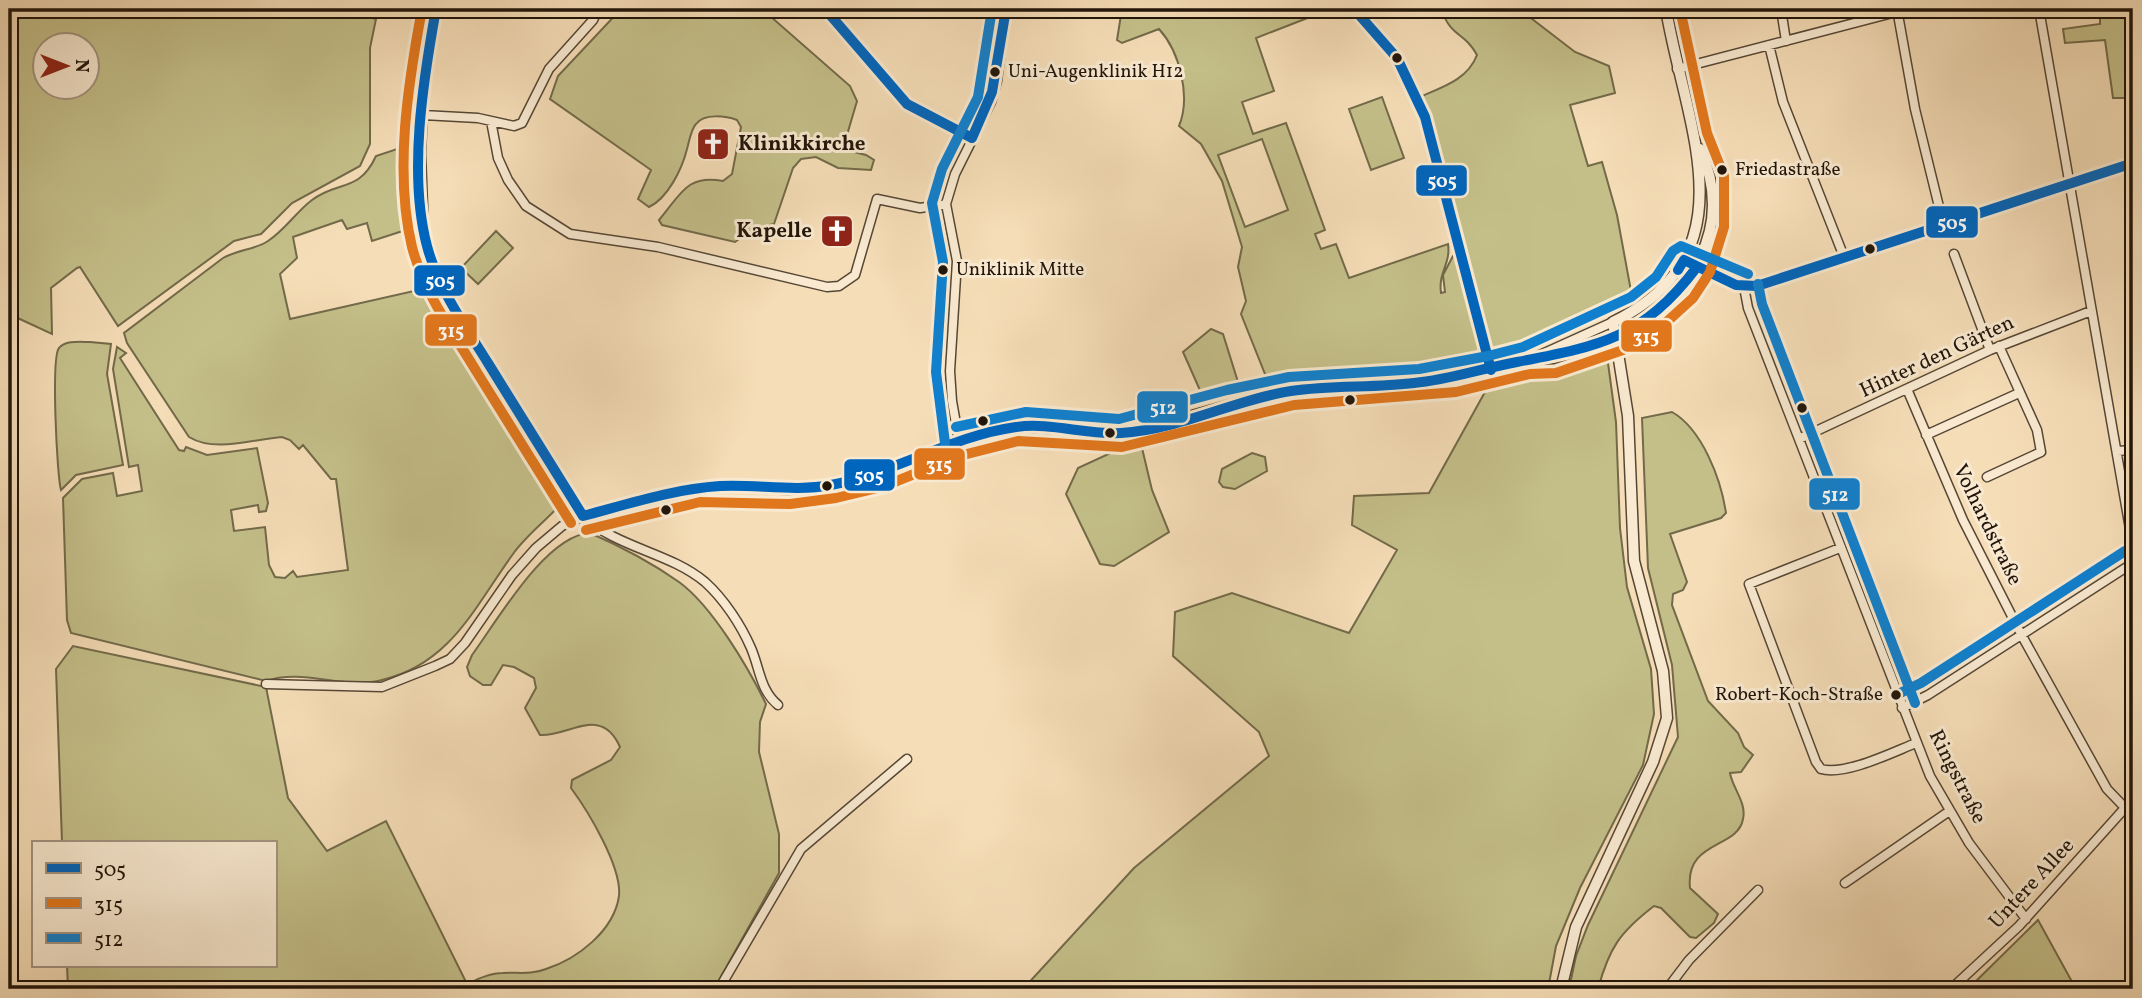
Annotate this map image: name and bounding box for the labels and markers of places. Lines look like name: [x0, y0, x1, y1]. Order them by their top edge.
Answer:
unlabelled marker: [1390, 51, 1404, 65]
place label: Uni-Augenklinik H12: [1008, 59, 1183, 85]
marker: Uni-Augenklinik H12: [988, 65, 1002, 79]
church icon: Klinikkirche: [694, 125, 732, 163]
place label: Klinikkirche: [738, 130, 865, 159]
place label: Friedastraße: [1735, 157, 1841, 183]
marker: Friedastraße: [1715, 163, 1729, 177]
church icon: Kapelle: [818, 212, 856, 250]
place label: Kapelle: [736, 217, 812, 246]
unlabelled marker: [1863, 242, 1877, 256]
place label: Uniklinik Mitte: [956, 257, 1084, 283]
marker: Uniklinik Mitte: [936, 263, 950, 277]
unlabelled marker: [1343, 393, 1357, 407]
unlabelled marker: [1795, 401, 1809, 415]
unlabelled marker: [976, 414, 990, 428]
unlabelled marker: [1103, 426, 1117, 440]
unlabelled marker: [820, 479, 834, 493]
unlabelled marker: [659, 503, 673, 517]
place label: Robert-Koch-Straße: [1715, 682, 1883, 708]
marker: Robert-Koch-Straße: [1889, 688, 1903, 702]

